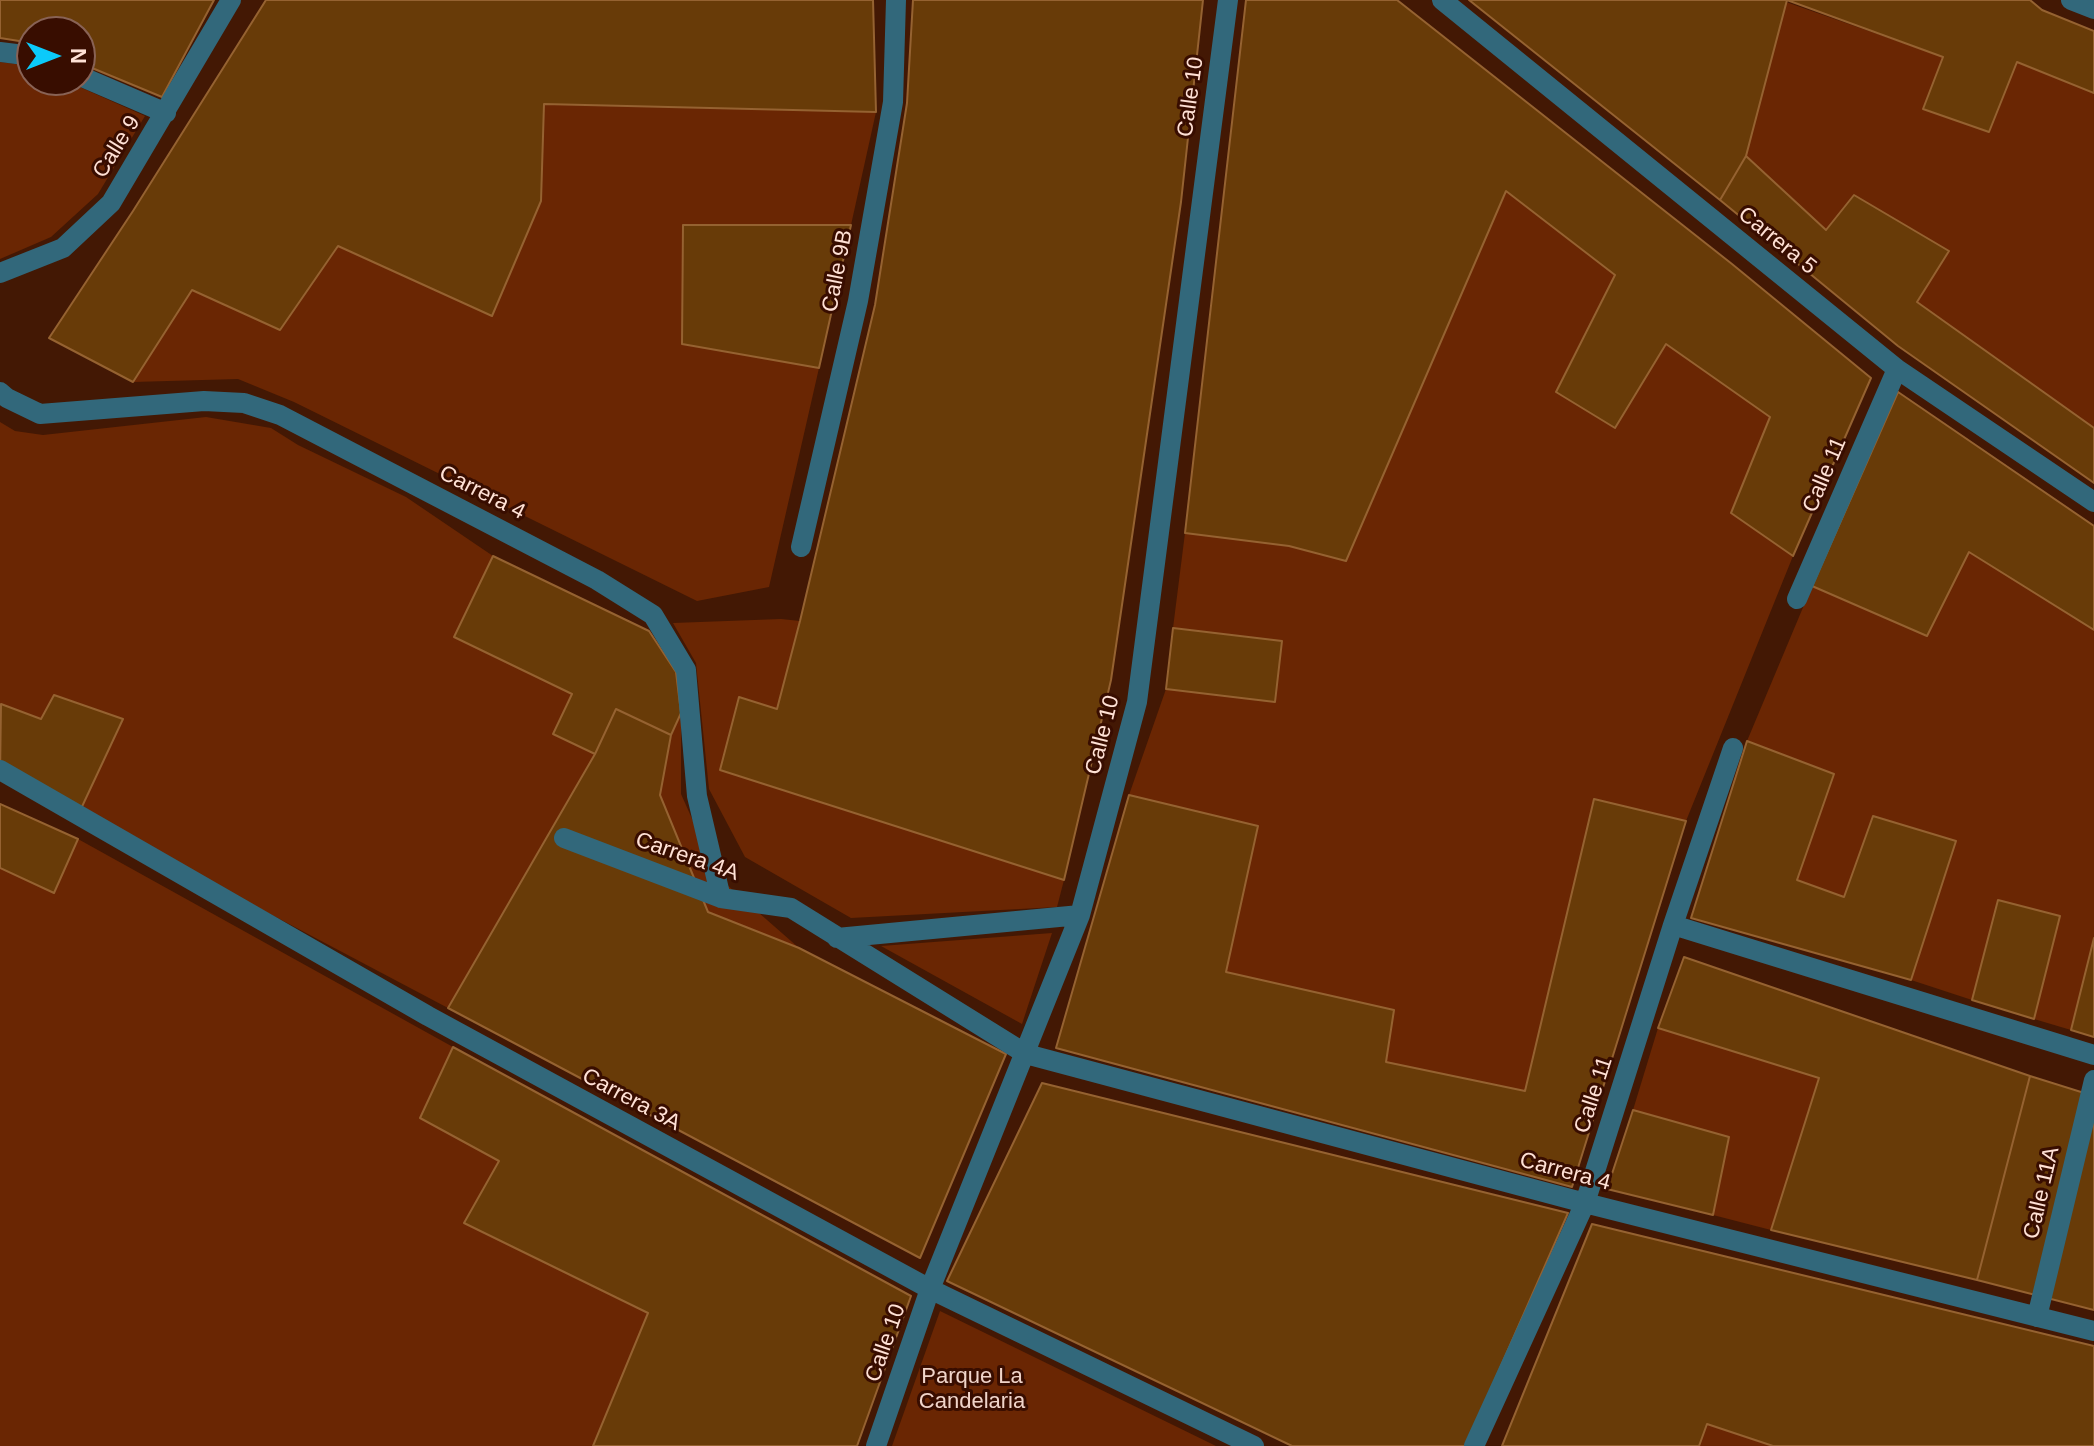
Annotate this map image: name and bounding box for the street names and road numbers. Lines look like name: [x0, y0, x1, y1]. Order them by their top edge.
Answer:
street label: Calle 10: [1172, 55, 1210, 139]
street label: Calle 9: [88, 111, 146, 183]
street label: Carrera 5: [1733, 202, 1821, 280]
street label: Calle 9B: [817, 228, 859, 314]
street label: Calle 11: [1797, 433, 1853, 517]
street label: Carrera 4: [435, 460, 529, 526]
street label: Calle 10: [1080, 693, 1126, 777]
street label: Carrera 4A: [632, 827, 742, 887]
street label: Calle 11: [1569, 1053, 1619, 1137]
street label: Carrera 3A: [577, 1063, 685, 1137]
street label: Calle 11A: [2019, 1144, 2065, 1242]
street label: Carrera 4: [1517, 1147, 1613, 1197]
street label: Calle 10: [860, 1301, 912, 1385]

